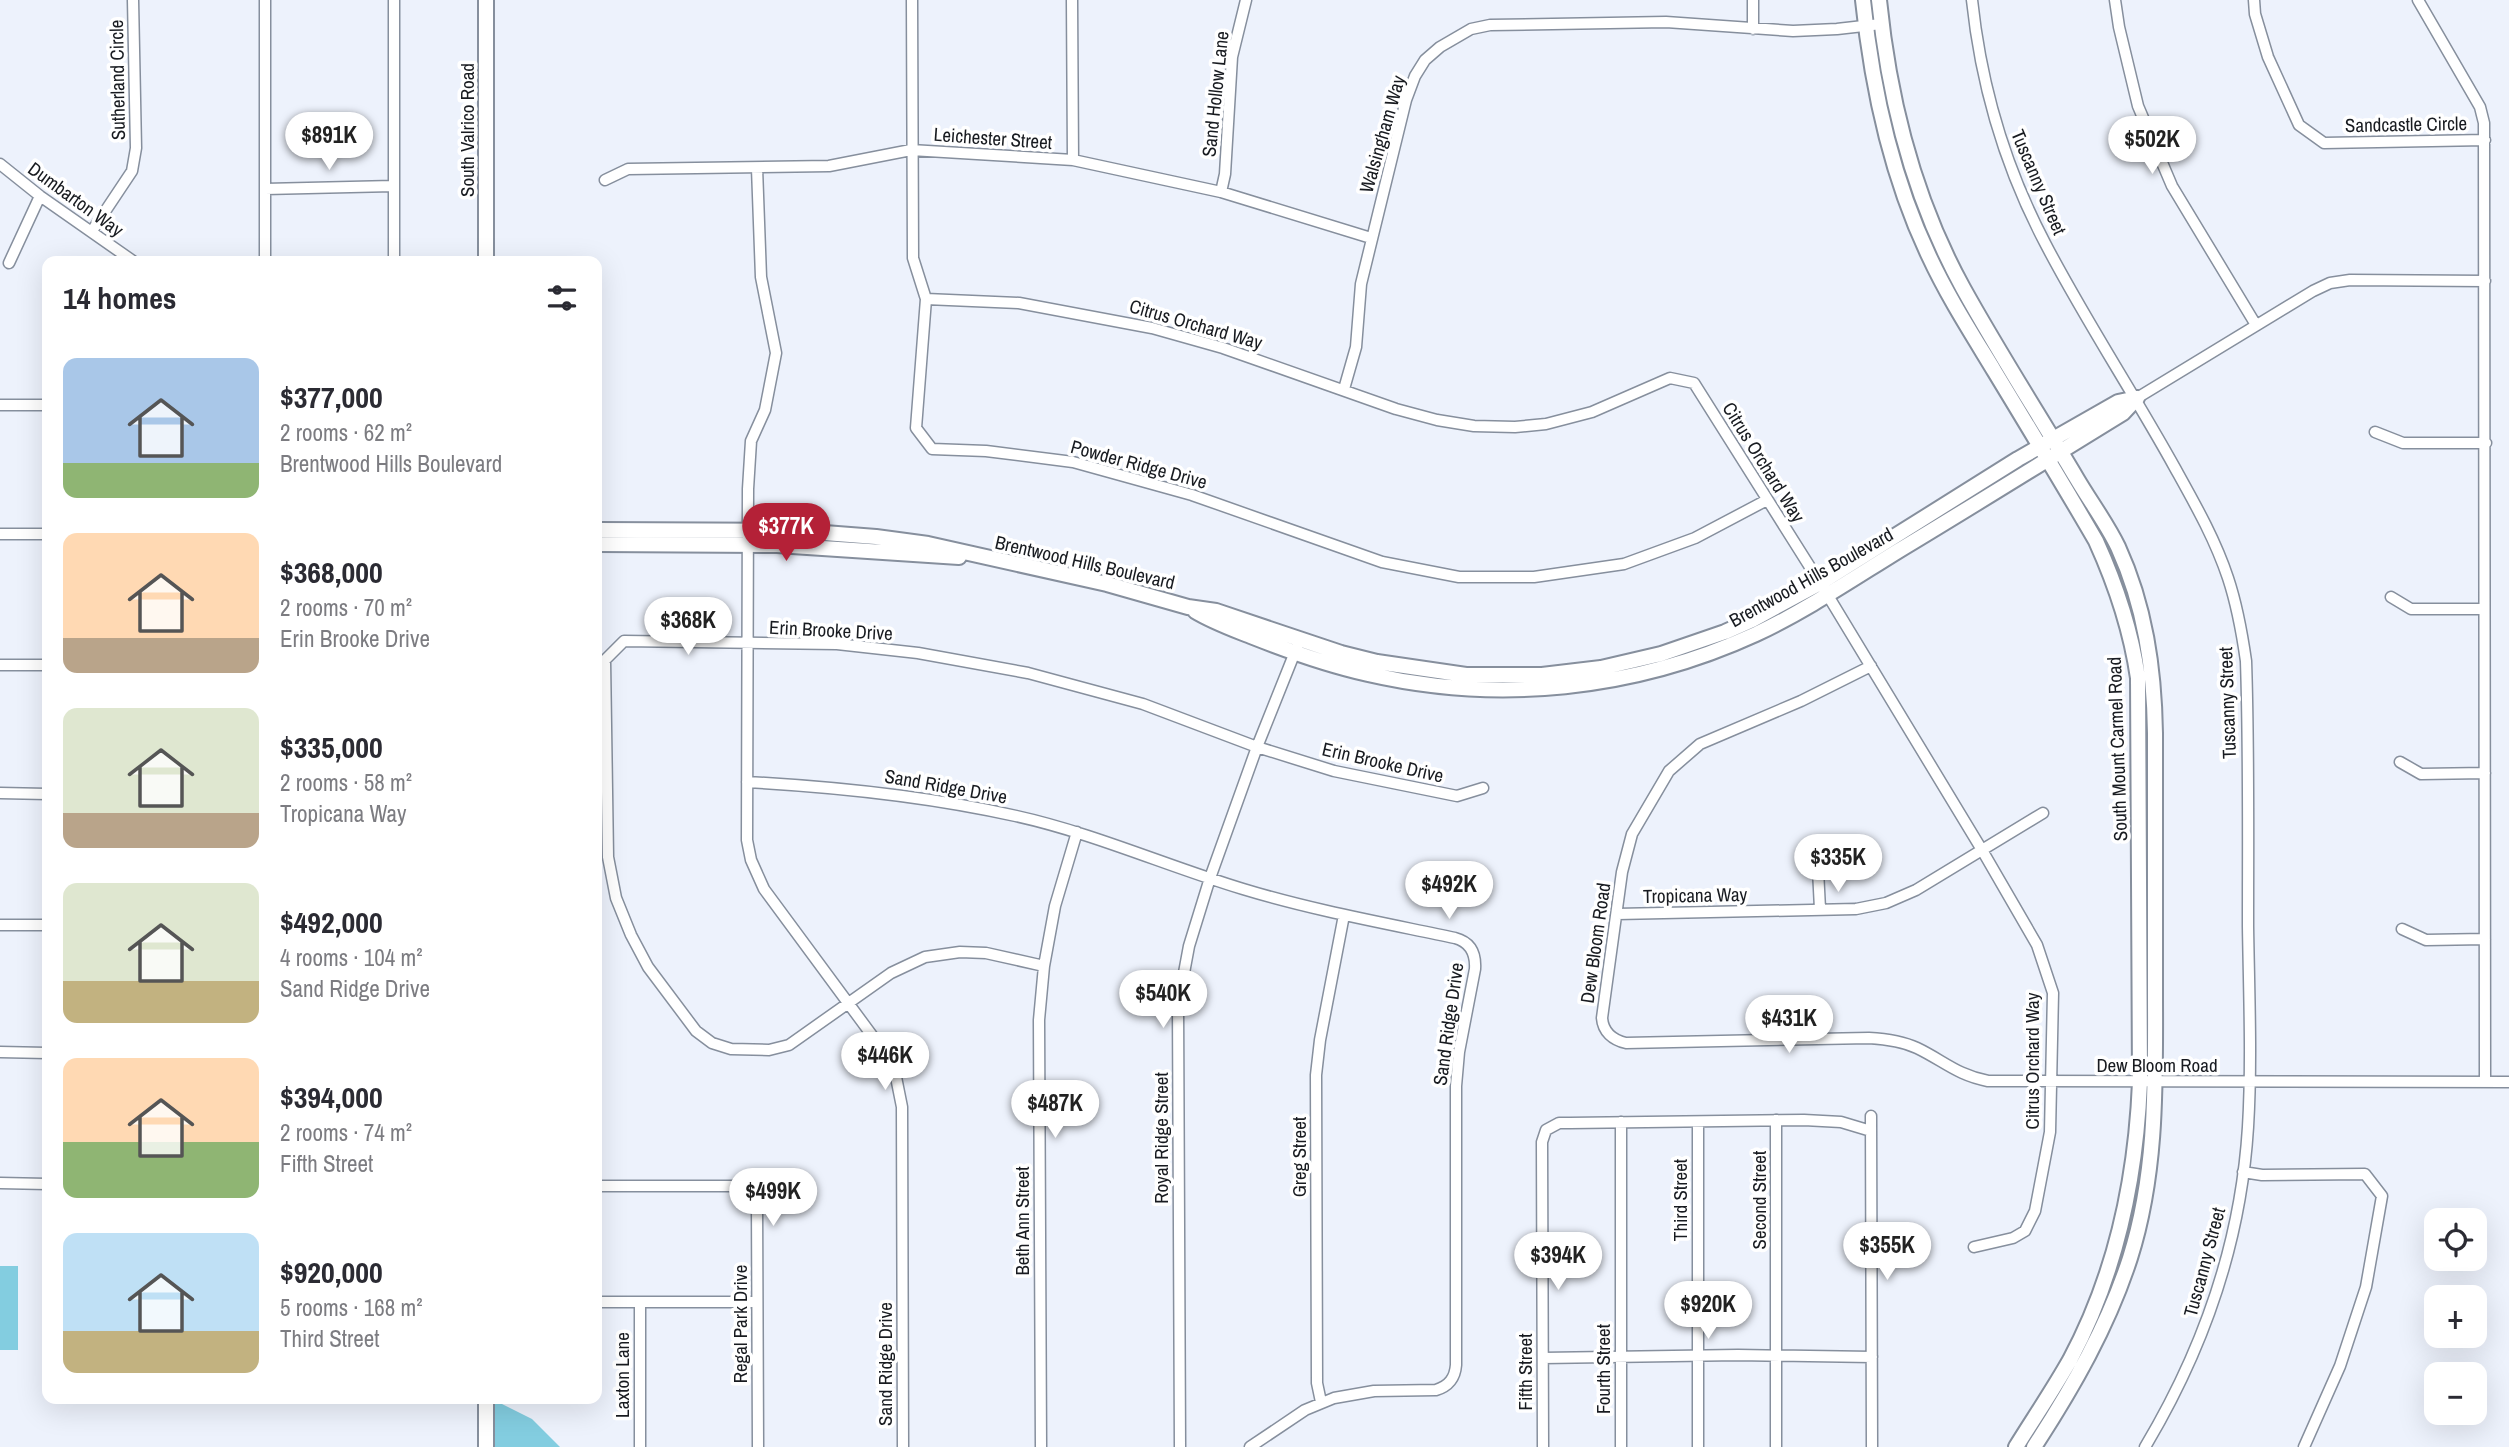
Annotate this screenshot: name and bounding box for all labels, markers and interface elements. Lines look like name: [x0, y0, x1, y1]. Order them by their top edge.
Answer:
street label: Sutherland Circle: [103, 20, 131, 140]
street label: Sand Hollow Lane: [1195, 30, 1235, 158]
street label: South Valrico Road: [454, 63, 480, 197]
street label: Walsingham Way: [1353, 72, 1411, 196]
street label: Sandcastle Circle: [2345, 110, 2467, 138]
pin: $891K: [280, 113, 378, 172]
pin: $502K: [2103, 116, 2201, 176]
text: $891K: [301, 119, 357, 150]
street label: Leichester Street: [933, 121, 1054, 155]
text: $502K: [2124, 123, 2180, 154]
street label: Tuscanny Street: [2005, 125, 2073, 239]
street label: Dumbarton Way: [23, 156, 129, 243]
text: 14 homes: [63, 278, 177, 318]
icon: filters: [543, 279, 581, 317]
street label: Citrus Orchard Way: [1127, 293, 1266, 355]
text: $377,000: [280, 377, 383, 417]
icon: home: [119, 386, 203, 470]
street label: Citrus Orchard Way: [1717, 397, 1811, 527]
text: 2 rooms · 62 m²: [280, 417, 412, 448]
street label: Powder Ridge Drive: [1068, 433, 1210, 495]
text: Brentwood Hills Boulevard: [280, 448, 502, 479]
pin: $377K: [737, 504, 835, 563]
text: $377K: [758, 510, 814, 541]
street label: Brentwood Hills Boulevard: [1724, 521, 1898, 633]
street label: Brentwood Hills Boulevard: [993, 529, 1177, 595]
text: $368,000: [280, 552, 383, 592]
icon: home: [119, 561, 203, 645]
text: 2 rooms · 70 m²: [280, 592, 412, 623]
pin: $368K: [639, 598, 737, 657]
text: $368K: [660, 604, 716, 635]
street label: Erin Brooke Drive: [768, 614, 894, 646]
text: Erin Brooke Drive: [280, 623, 430, 654]
street label: Tuscanny Street: [2212, 646, 2242, 759]
street label: South Mount Carmel Road: [2101, 656, 2133, 842]
text: $335,000: [280, 727, 383, 767]
street label: Erin Brooke Drive: [1320, 735, 1446, 789]
icon: home: [119, 736, 203, 820]
street label: Sand Ridge Drive: [883, 762, 1009, 810]
text: 2 rooms · 58 m²: [280, 767, 412, 798]
text: Tropicana Way: [280, 798, 407, 829]
pin: $335K: [1789, 834, 1887, 894]
text: $335K: [1810, 841, 1866, 872]
pin: $492K: [1400, 862, 1498, 921]
text: $492K: [1421, 868, 1477, 899]
street label: Dew Bloom Road: [1574, 881, 1616, 1005]
street label: Tropicana Way: [1643, 881, 1748, 909]
text: $492,000: [280, 902, 383, 942]
icon: home: [119, 911, 203, 995]
text: 4 rooms · 104 m²: [280, 942, 423, 973]
street label: Sand Ridge Drive: [1427, 961, 1469, 1087]
pin: $540K: [1114, 970, 1212, 1030]
text: Sand Ridge Drive: [280, 973, 430, 1004]
text: $540K: [1135, 977, 1191, 1008]
street label: Citrus Orchard Way: [2019, 992, 2045, 1130]
pin: $431K: [1740, 996, 1838, 1055]
text: $431K: [1761, 1002, 1817, 1033]
pin: $446K: [836, 1032, 934, 1092]
text: $446K: [857, 1039, 913, 1070]
street label: Dew Bloom Road: [2096, 1052, 2218, 1078]
street label: Royal Ridge Street: [1148, 1072, 1174, 1204]
text: $394,000: [280, 1077, 383, 1117]
pin: $487K: [1006, 1080, 1104, 1140]
icon: home: [119, 1086, 203, 1170]
text: $487K: [1027, 1087, 1083, 1118]
street label: Greg Street: [1286, 1116, 1312, 1197]
text: 2 rooms · 74 m²: [280, 1117, 412, 1148]
text: Fifth Street: [280, 1148, 373, 1179]
street label: Second Street: [1746, 1150, 1772, 1249]
street label: Third Street: [1667, 1158, 1693, 1241]
street label: Beth Ann Street: [1009, 1166, 1035, 1276]
pin: $499K: [724, 1168, 822, 1228]
text: $499K: [745, 1175, 801, 1206]
street label: Tuscanny Street: [2177, 1204, 2231, 1320]
map controls: [2424, 1208, 2487, 1425]
button: locate: [2424, 1208, 2487, 1271]
pin: $355K: [1838, 1222, 1936, 1282]
text: $355K: [1859, 1229, 1915, 1260]
pin: $394K: [1509, 1232, 1607, 1292]
text: $394K: [1530, 1239, 1586, 1270]
text: $920,000: [280, 1252, 383, 1292]
icon: home: [119, 1261, 203, 1345]
street label: Regal Park Drive: [727, 1265, 753, 1383]
pin: $920K: [1659, 1282, 1757, 1341]
button: +: [2424, 1285, 2487, 1348]
text: $920K: [1680, 1288, 1736, 1319]
text: 5 rooms · 168 m²: [280, 1292, 423, 1323]
street label: Sand Ridge Drive: [872, 1302, 898, 1426]
text: Third Street: [280, 1323, 380, 1354]
street label: Fourth Street: [1590, 1323, 1616, 1414]
street label: Laxton Lane: [609, 1332, 635, 1418]
street label: Fifth Street: [1512, 1333, 1538, 1411]
button: −: [2424, 1362, 2487, 1425]

